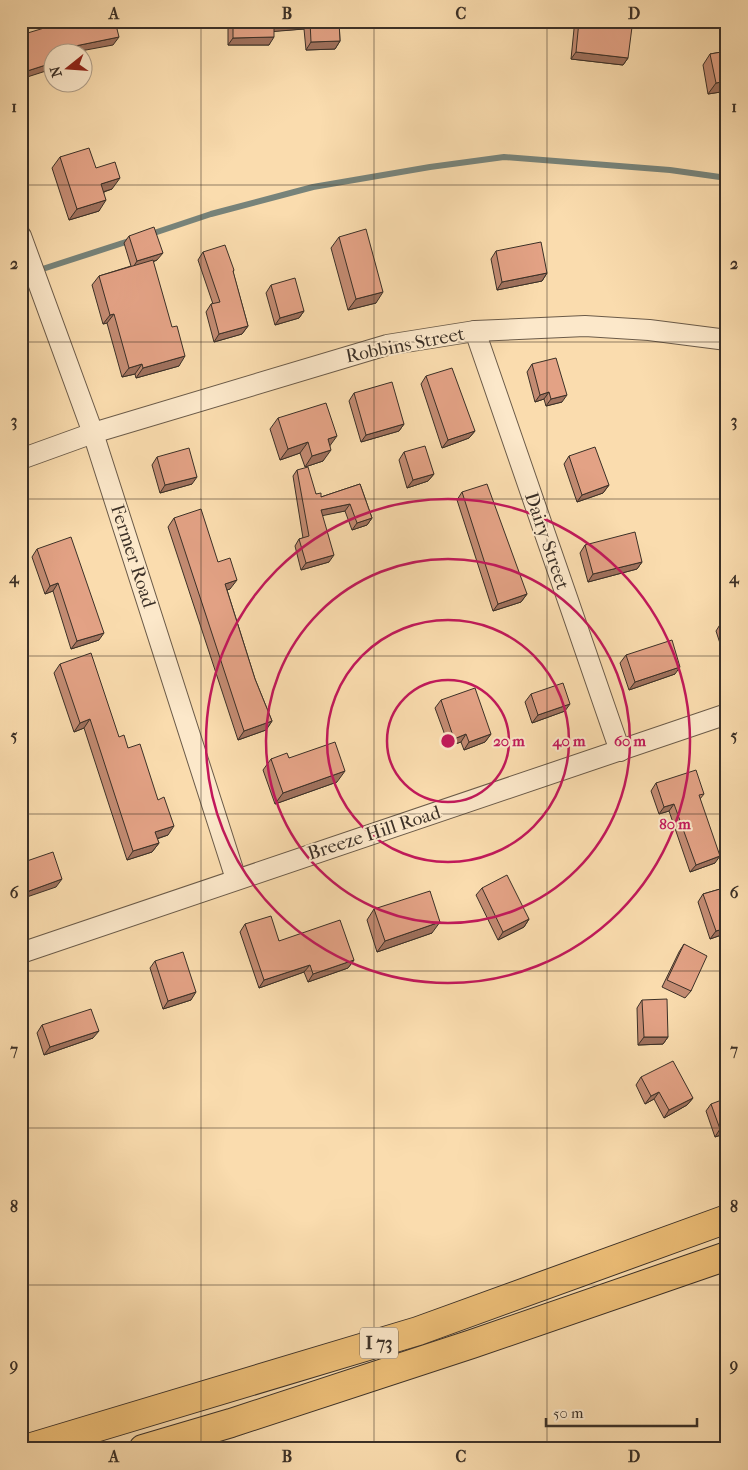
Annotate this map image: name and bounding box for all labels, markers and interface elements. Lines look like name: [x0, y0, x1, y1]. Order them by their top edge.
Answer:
text: A: [108, 4, 120, 23]
text: B: [282, 4, 292, 23]
text: C: [456, 4, 467, 23]
text: D: [628, 4, 640, 23]
north arrow: [42, 42, 92, 92]
text: N: [46, 64, 66, 79]
text: 1: [11, 97, 17, 116]
text: 1: [731, 97, 737, 116]
text: 2: [10, 254, 18, 273]
text: 2: [730, 254, 738, 273]
street label: Robbins Street: [344, 323, 467, 367]
text: 3: [11, 411, 17, 431]
text: 3: [731, 411, 737, 431]
street label: Dairy Street: [520, 490, 574, 593]
street label: Fermer Road: [106, 502, 160, 611]
text: 4: [8, 568, 20, 588]
text: 4: [728, 568, 740, 588]
text: 5: [11, 726, 18, 745]
text: 5: [731, 726, 738, 745]
centre of rings: [439, 732, 457, 750]
text: 20 m: [493, 732, 525, 750]
text: 40 m: [552, 732, 586, 750]
text: 60 m: [614, 732, 647, 750]
street label: Breeze Hill Road: [305, 801, 444, 865]
text: 80 m: [659, 815, 691, 833]
text: 6: [10, 883, 19, 902]
text: 6: [730, 883, 739, 902]
text: 7: [9, 1040, 18, 1059]
text: 7: [729, 1040, 738, 1059]
text: 8: [10, 1197, 18, 1216]
text: 8: [730, 1197, 738, 1216]
road number: I 73: [360, 1328, 398, 1359]
text: 9: [9, 1355, 18, 1375]
text: 9: [729, 1355, 738, 1375]
scale bar: [546, 1395, 697, 1427]
text: 50 m: [553, 1404, 584, 1422]
text: A: [108, 1447, 120, 1466]
text: B: [282, 1447, 292, 1466]
text: C: [456, 1447, 467, 1466]
text: D: [628, 1447, 640, 1466]

